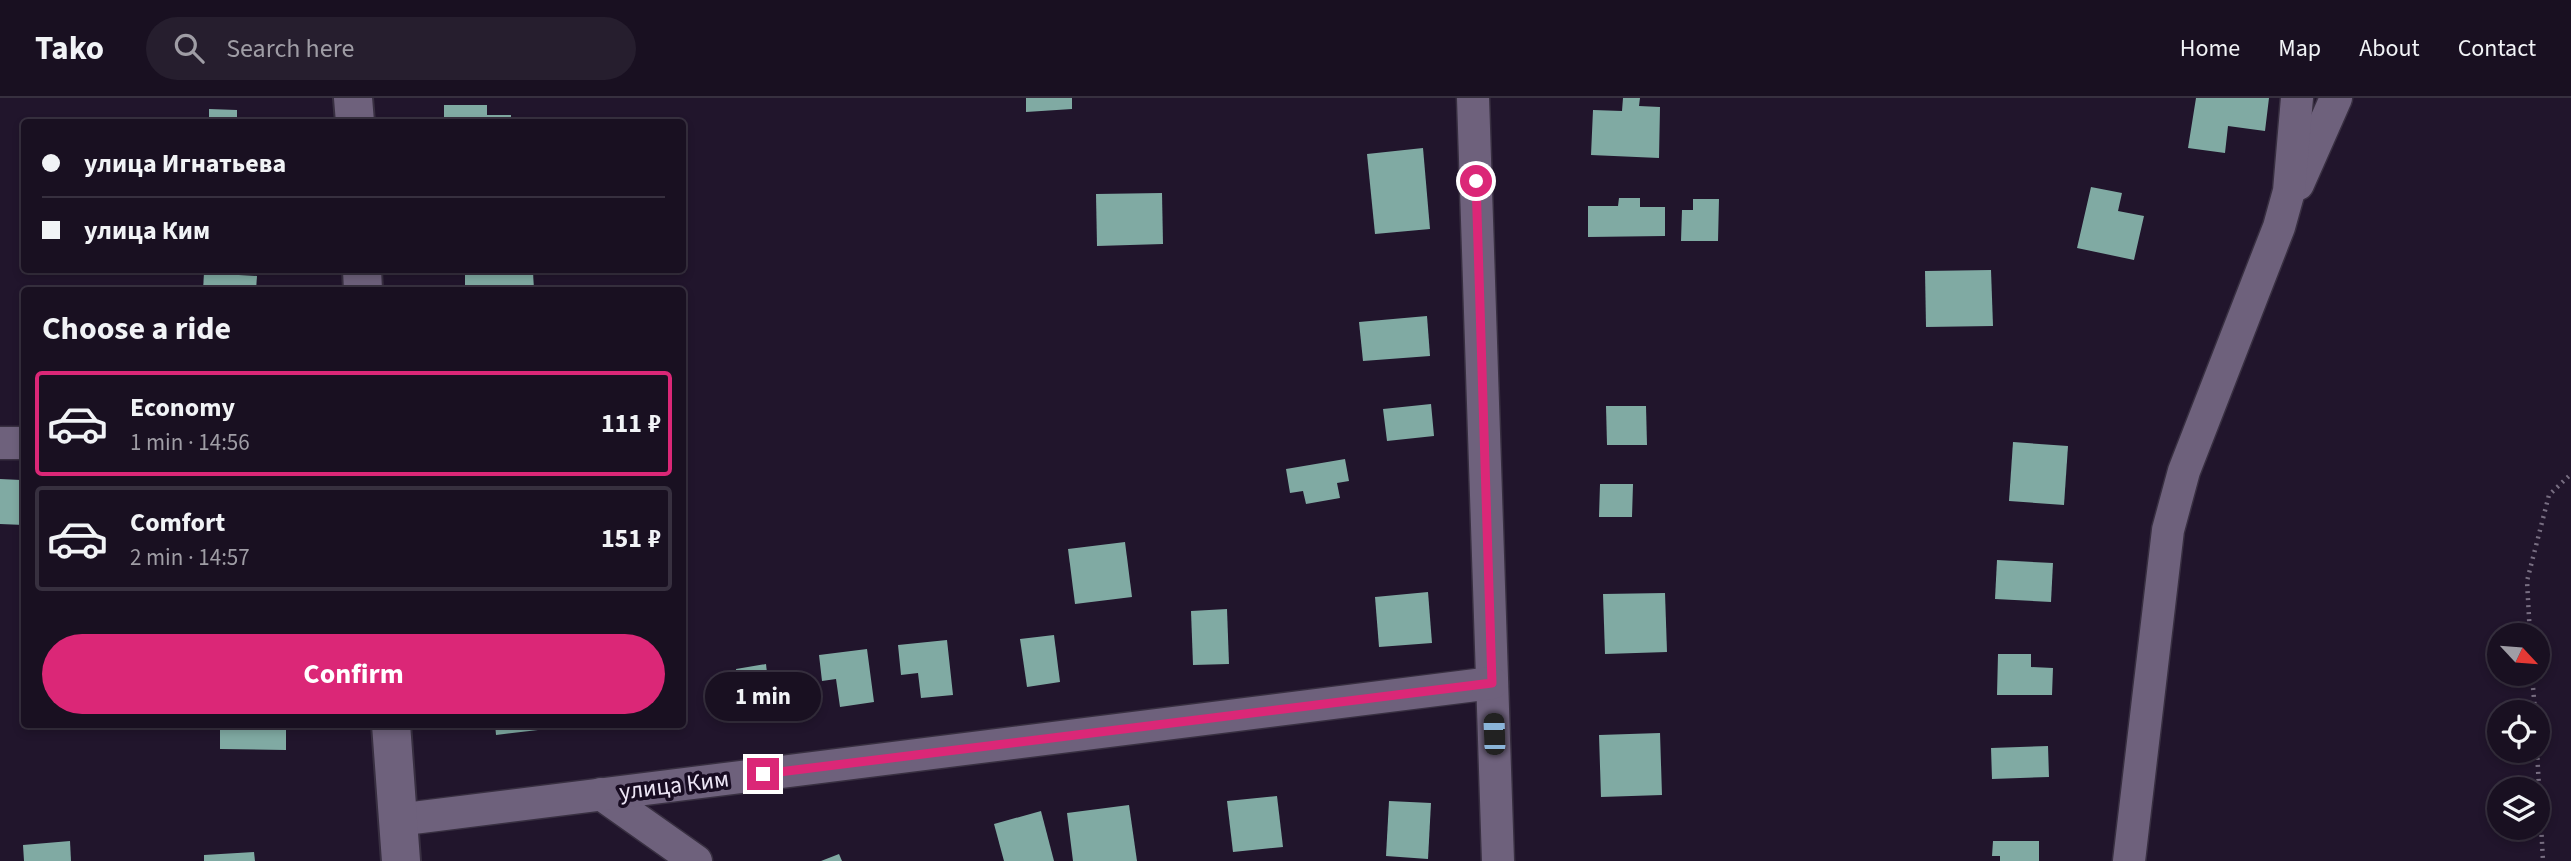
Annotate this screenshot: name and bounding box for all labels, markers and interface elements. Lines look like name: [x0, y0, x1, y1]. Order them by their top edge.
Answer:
search box: [146, 17, 636, 80]
text: Tako: [35, 25, 104, 72]
icon: search: [170, 29, 208, 67]
text: Search here: [226, 30, 354, 67]
text: Home: [2180, 31, 2240, 66]
text: Map: [2278, 31, 2321, 66]
text: About: [2359, 31, 2420, 66]
text: Contact: [2458, 31, 2536, 66]
text: улица Игнатьева: [84, 145, 286, 182]
route start: [1460, 165, 1492, 197]
text: улица Ким: [84, 212, 210, 249]
text: Choose a ride: [42, 306, 231, 352]
text: Economy: [130, 389, 235, 426]
icon: car: [46, 392, 109, 455]
text: 111 ₽: [601, 405, 661, 442]
text: 1 min · 14:56: [130, 426, 250, 459]
text: Comfort: [130, 504, 225, 541]
icon: car: [46, 507, 109, 570]
text: 151 ₽: [601, 520, 661, 557]
text: 2 min · 14:57: [130, 541, 250, 574]
north arrow: [2487, 623, 2550, 686]
map controls: [2487, 623, 2550, 840]
button: Confirm: [42, 634, 665, 714]
callout: 1 min: [705, 672, 821, 722]
text: 1 min: [735, 680, 791, 713]
button: locate: [2487, 700, 2550, 763]
car: [1483, 713, 1506, 755]
route end: [747, 758, 779, 790]
street label: улица Ким: [617, 761, 731, 810]
button: layers: [2487, 777, 2550, 840]

